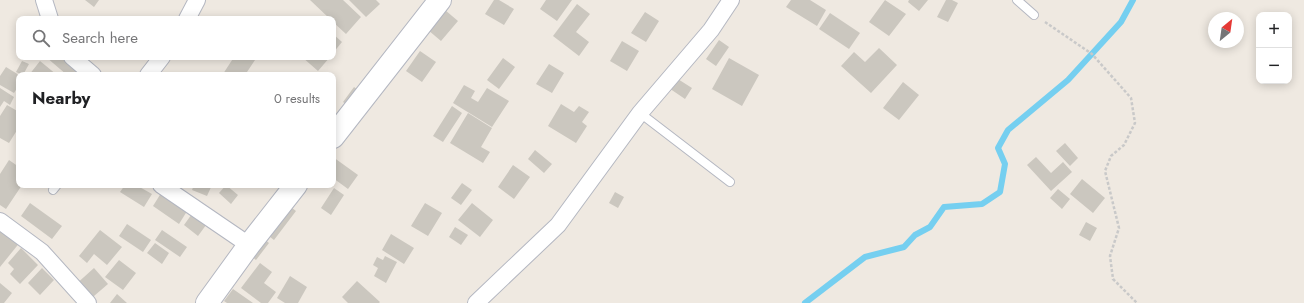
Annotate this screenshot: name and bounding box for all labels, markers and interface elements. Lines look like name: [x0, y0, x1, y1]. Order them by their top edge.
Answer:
north arrow: [1208, 12, 1244, 48]
map controls: [1256, 12, 1292, 84]
button: +: [1256, 12, 1292, 48]
search box: [16, 16, 336, 60]
icon: search: [30, 27, 52, 49]
text: Search here: [62, 27, 138, 49]
button: −: [1256, 48, 1292, 84]
text: Nearby: [32, 86, 90, 110]
text: 0 results: [274, 89, 320, 108]

